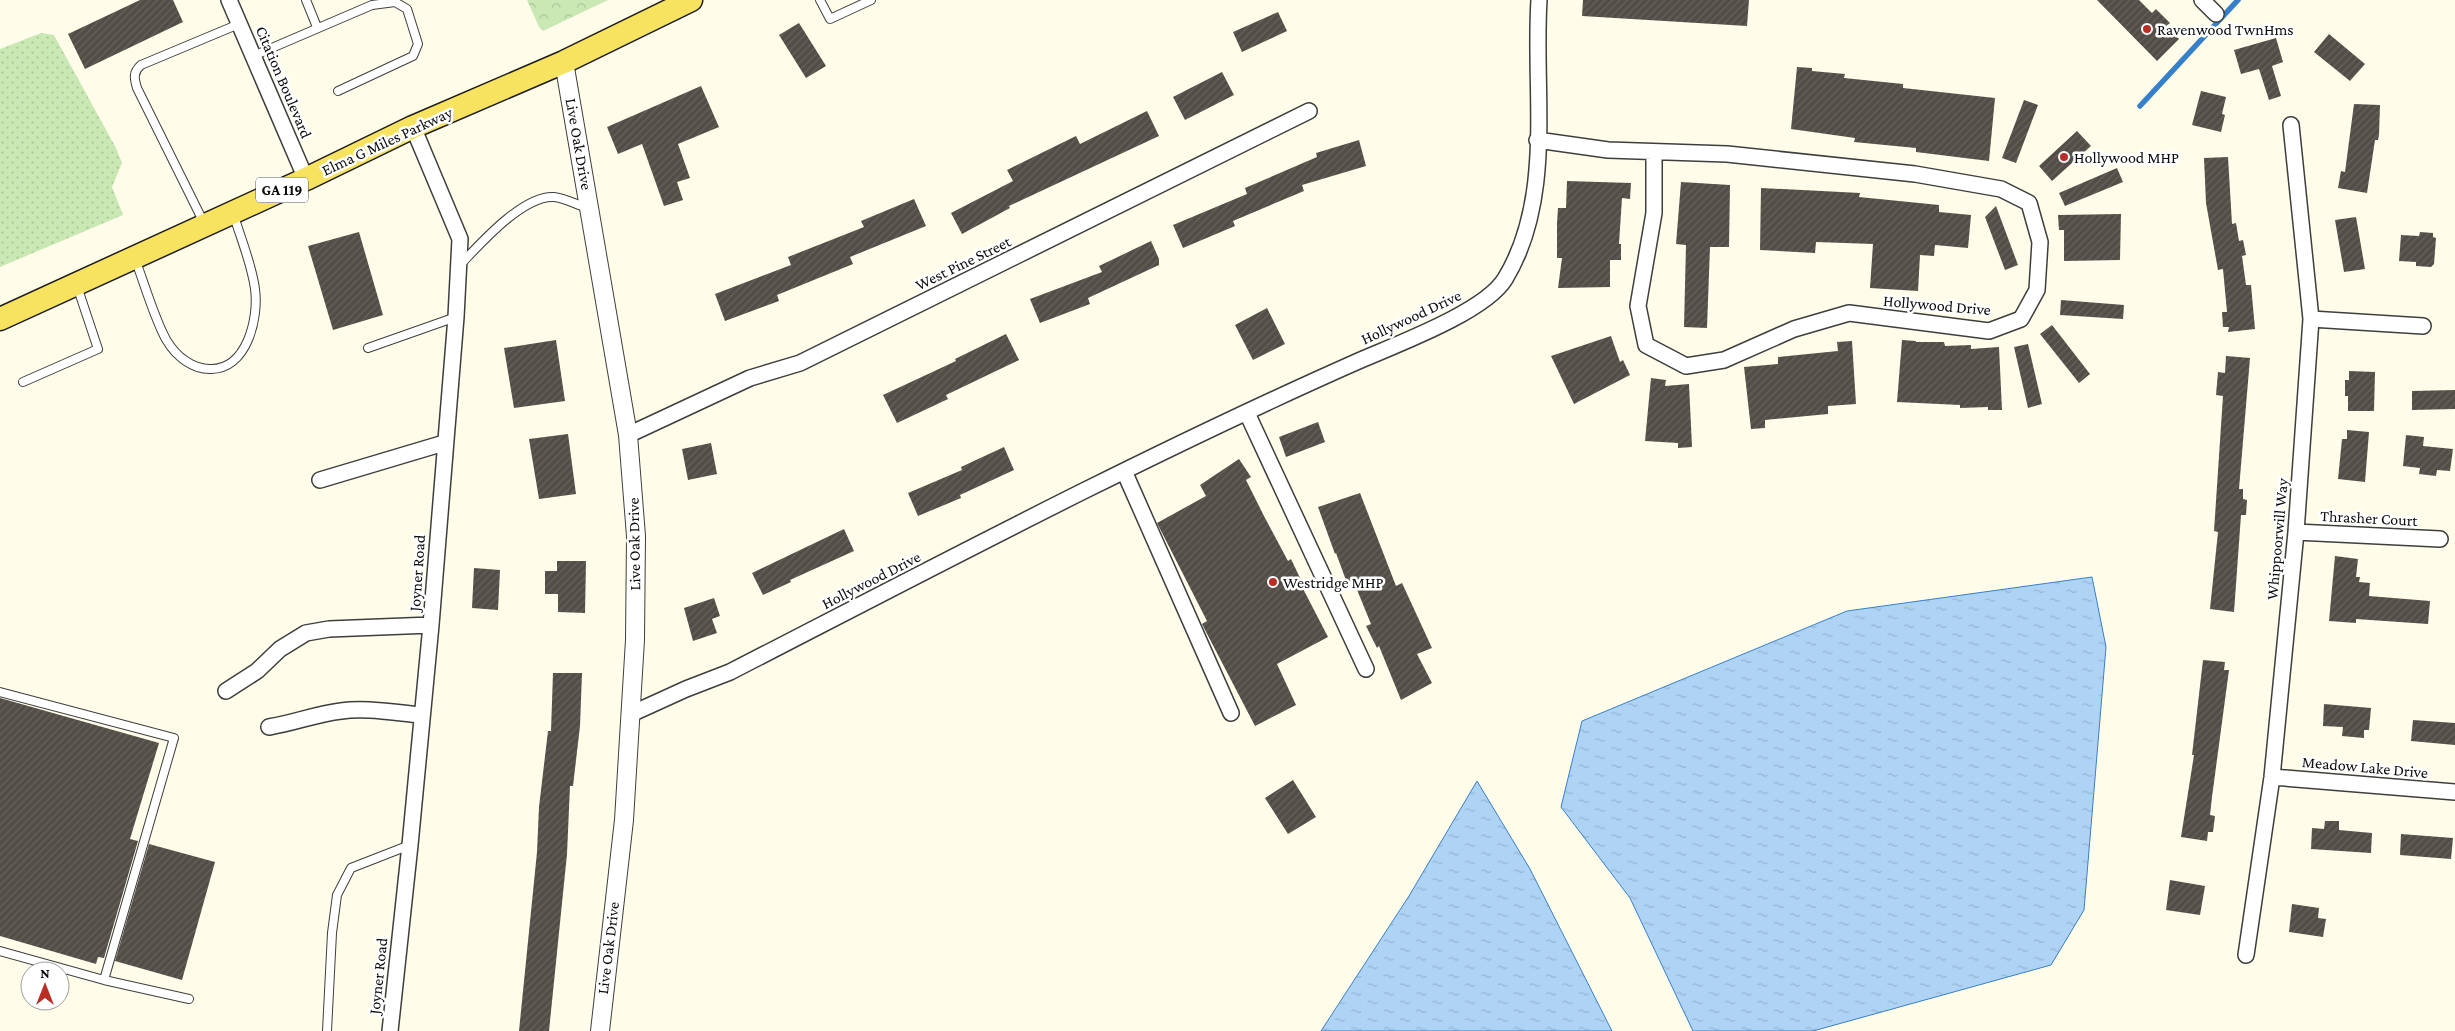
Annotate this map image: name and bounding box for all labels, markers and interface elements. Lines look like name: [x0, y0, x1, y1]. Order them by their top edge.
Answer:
place label: Ravenwood TwnHms: [2157, 21, 2294, 38]
street label: Citation Boulevard: [253, 23, 316, 141]
marker: Ravenwood TwnHms: [2141, 23, 2153, 35]
street label: Live Oak Drive: [563, 97, 595, 191]
street label: Elma G Miles Parkway: [319, 103, 456, 180]
place label: Hollywood MHP: [2074, 149, 2179, 167]
marker: Hollywood MHP: [2058, 151, 2070, 163]
road number: GA 119: [256, 178, 308, 202]
street label: West Pine Street: [913, 232, 1014, 293]
street label: Hollywood Drive: [1358, 286, 1464, 348]
street label: Hollywood Drive: [1882, 292, 1992, 319]
street label: Whippoorwill Way: [2263, 477, 2292, 601]
street label: Live Oak Drive: [625, 497, 643, 591]
street label: Thrasher Court: [2320, 507, 2419, 529]
street label: Joyner Road: [406, 534, 429, 614]
street label: Hollywood Drive: [819, 548, 923, 613]
place label: Westridge MHP: [1283, 574, 1383, 592]
marker: Westridge MHP: [1267, 576, 1279, 588]
street label: Meadow Lake Drive: [2301, 753, 2429, 781]
street label: Live Oak Drive: [594, 901, 622, 995]
street label: Joyner Road: [365, 936, 392, 1017]
north arrow: [20, 961, 70, 1011]
text: N: [40, 965, 50, 981]

